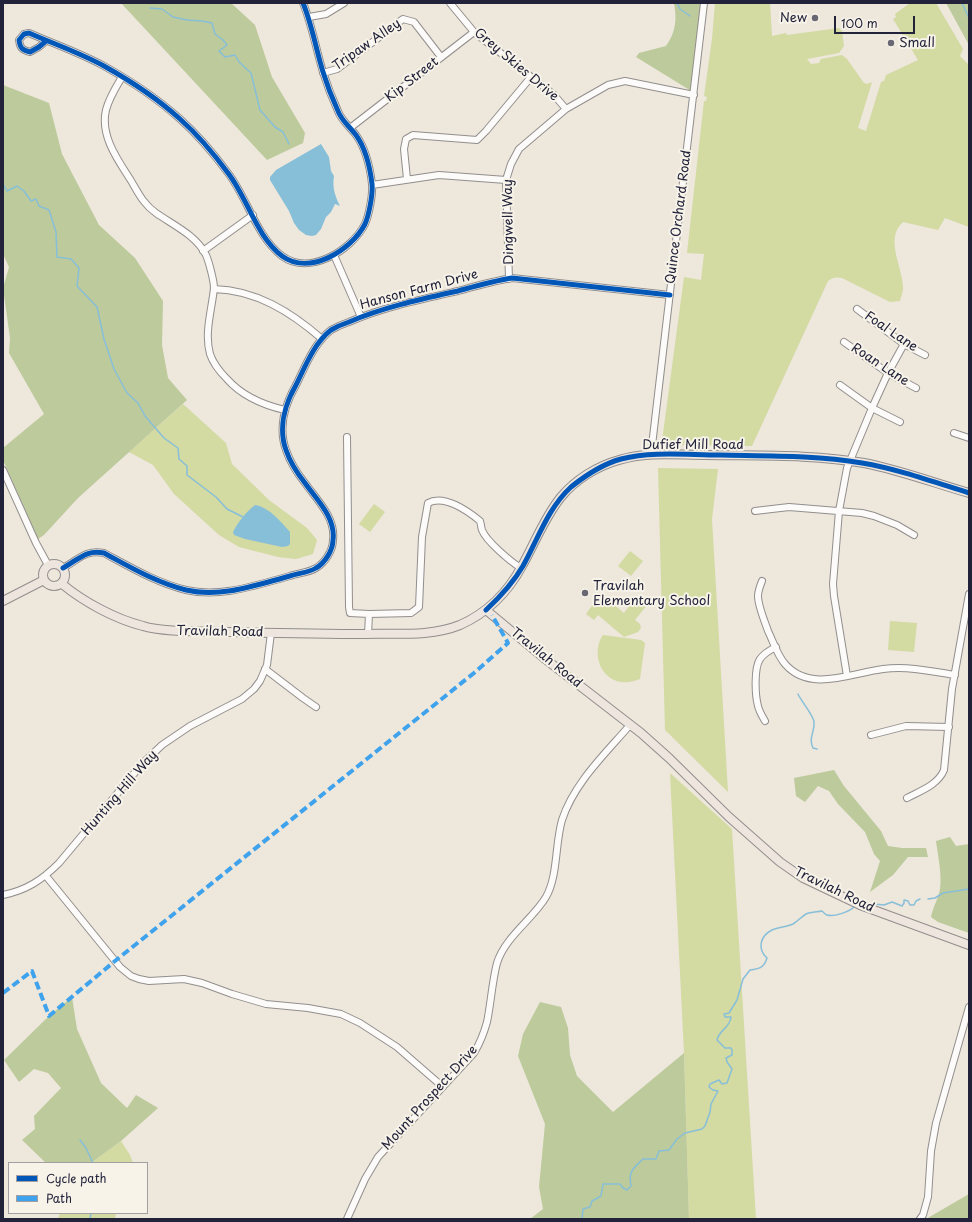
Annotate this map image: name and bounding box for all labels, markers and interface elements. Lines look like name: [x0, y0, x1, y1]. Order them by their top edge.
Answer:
scale bar: [836, 8, 917, 34]
place label: New: [780, 10, 807, 26]
marker: New: [810, 13, 820, 23]
text: 100 m: [841, 14, 878, 32]
street label: Tripaw Alley: [330, 16, 404, 74]
street label: Grey Skies Drive: [471, 25, 561, 105]
place label: Small: [899, 35, 935, 51]
marker: Small: [886, 38, 896, 48]
street label: Kip Street: [382, 54, 442, 106]
street label: Quince Orchard Road: [663, 149, 695, 285]
street label: Dingwell Way: [500, 179, 518, 265]
street label: Hanson Farm Drive: [358, 267, 480, 313]
street label: Foal Lane: [861, 309, 921, 355]
street label: Roan Lane: [848, 340, 912, 390]
street label: Dufief Mill Road: [642, 437, 744, 453]
place label: Travilah Elementary School: [593, 578, 710, 609]
marker: Travilah Elementary School: [580, 588, 590, 598]
street label: Travilah Road: [176, 623, 264, 641]
street label: Travilah Road: [507, 625, 585, 691]
street label: Hunting Hill Way: [79, 747, 161, 839]
street label: Travilah Road: [791, 864, 877, 916]
street label: Mount Prospect Drive: [379, 1042, 481, 1154]
legend: [8, 1162, 148, 1214]
text: Cycle path: [46, 1169, 107, 1187]
text: Path: [46, 1189, 72, 1207]

